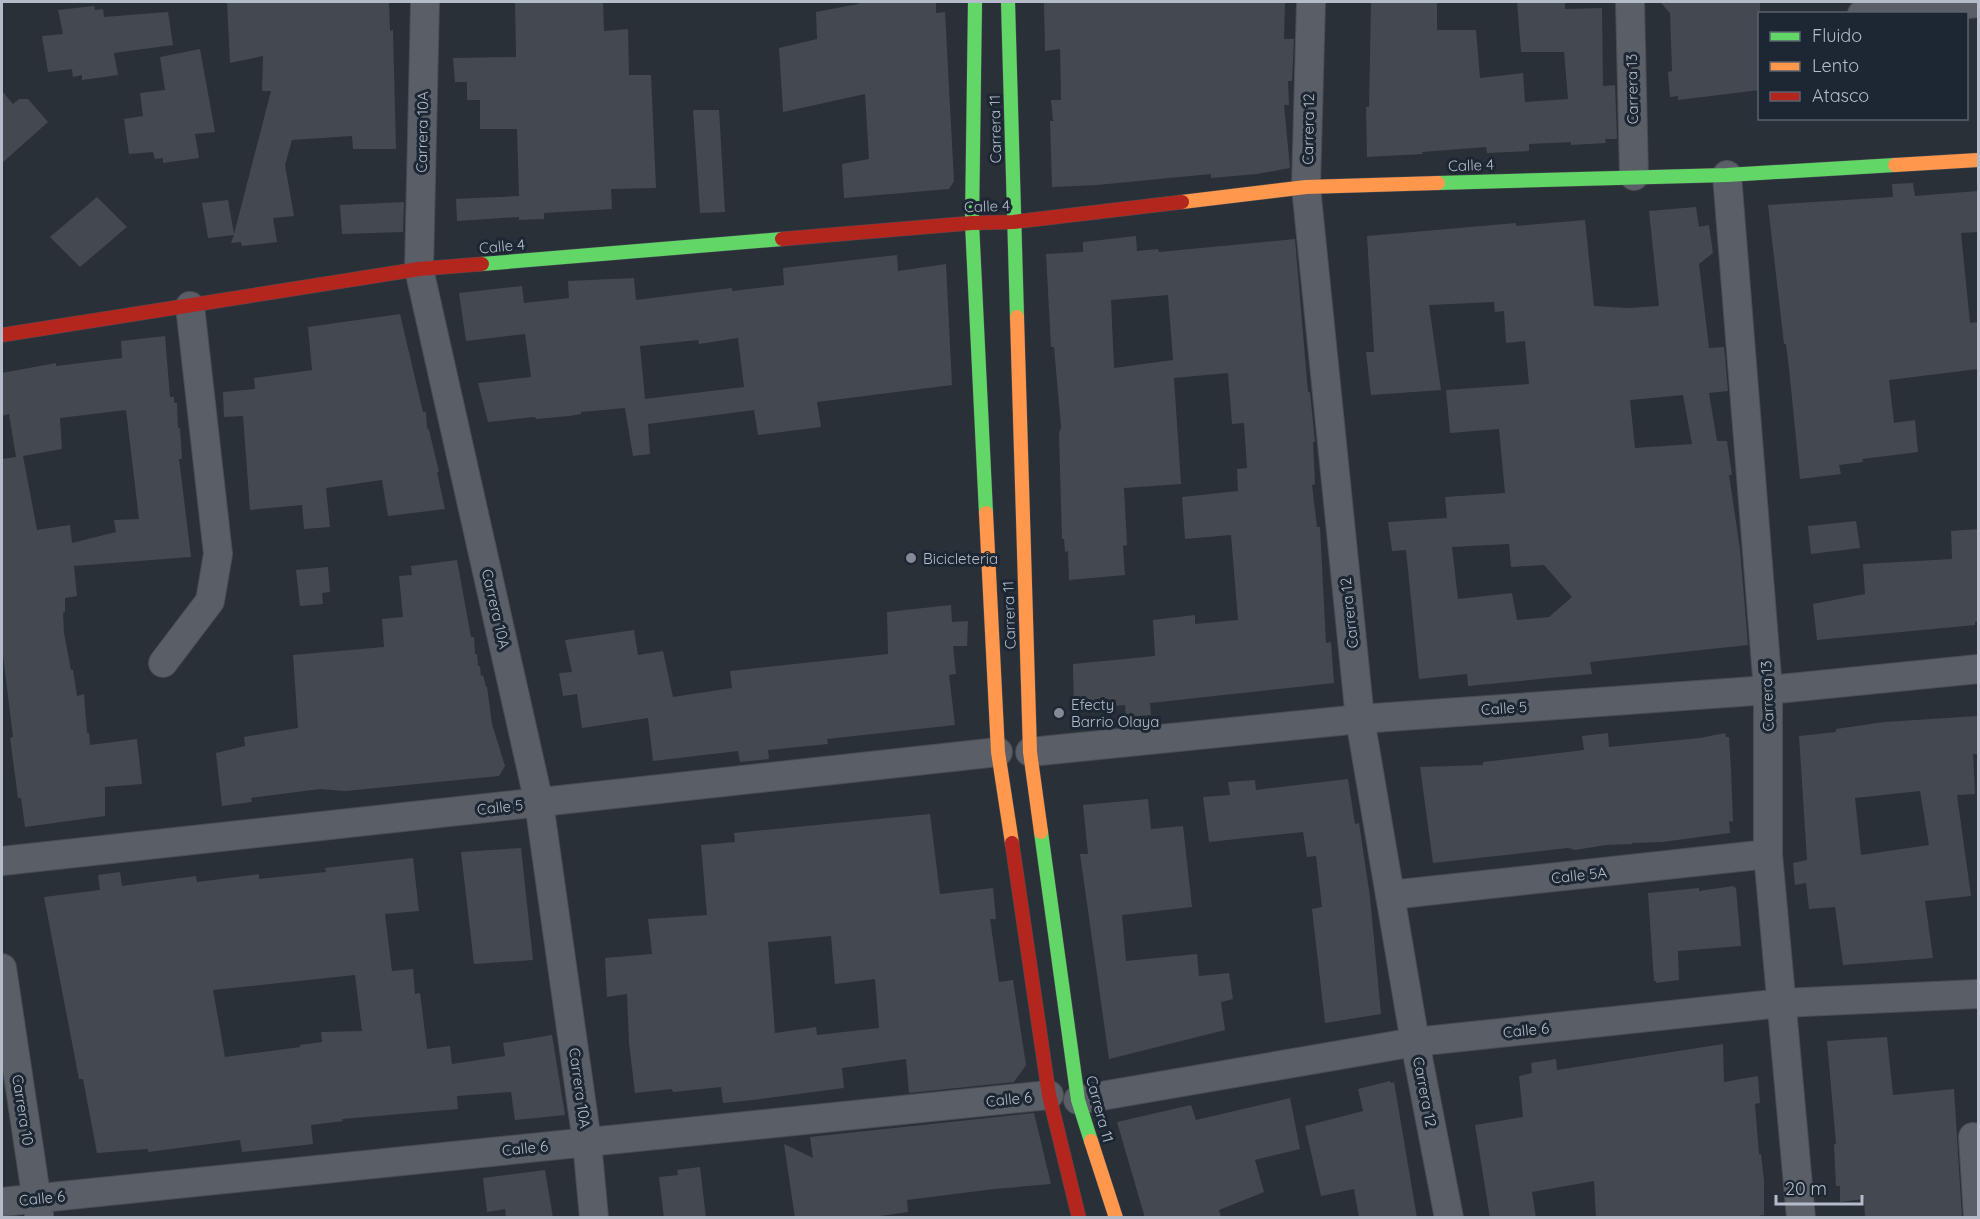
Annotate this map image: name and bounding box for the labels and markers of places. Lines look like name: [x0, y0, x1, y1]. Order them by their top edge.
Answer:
place label: Bicicleteria: [923, 549, 998, 568]
marker: Bicicleteria: [904, 551, 918, 565]
place label: Efecty Barrio Olaya: [1071, 695, 1159, 731]
marker: Efecty Barrio Olaya: [1052, 706, 1066, 720]

